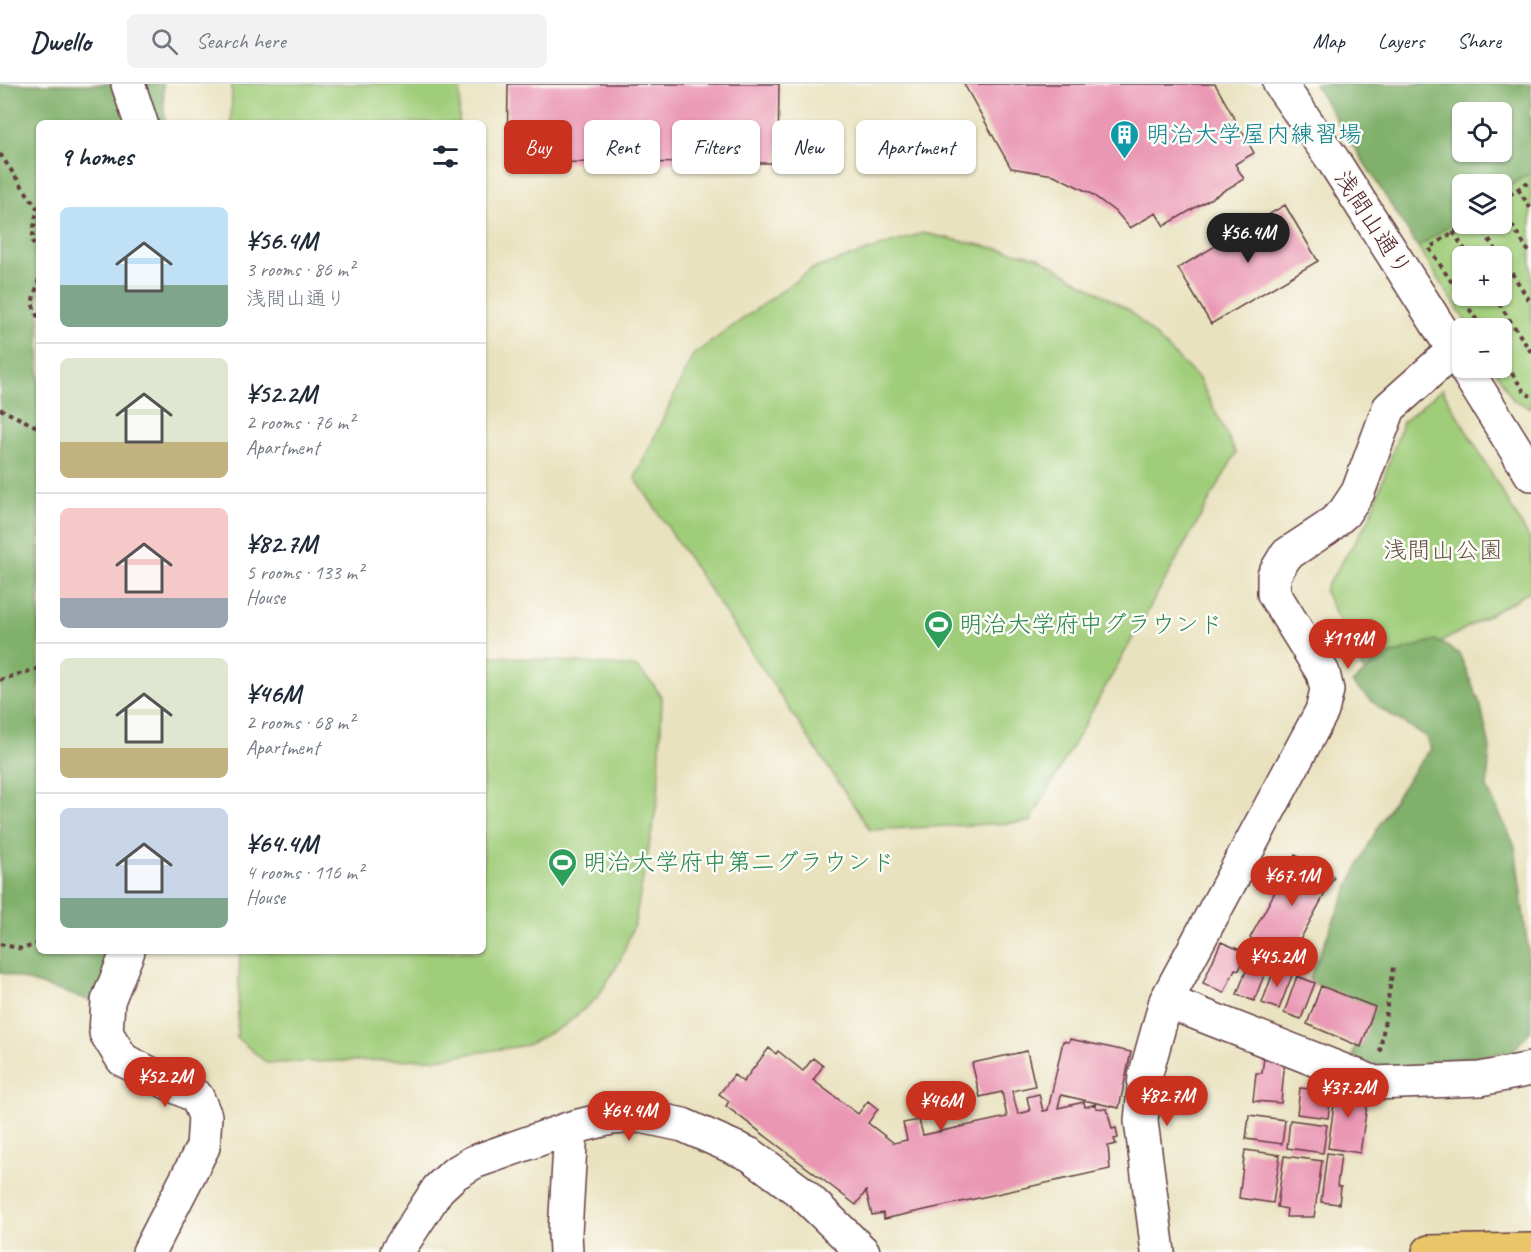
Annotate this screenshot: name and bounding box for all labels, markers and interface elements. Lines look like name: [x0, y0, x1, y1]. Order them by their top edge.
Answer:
search box: [127, 14, 547, 68]
text: Dwello: [30, 24, 91, 59]
icon: search: [148, 25, 181, 58]
text: Search here: [196, 27, 286, 55]
text: Map: [1312, 28, 1345, 54]
text: Layers: [1378, 28, 1424, 54]
text: Share: [1457, 28, 1501, 54]
map controls: [1452, 102, 1512, 378]
button: locate: [1452, 102, 1512, 162]
building icon: 明治大学屋内練習場: [1109, 118, 1141, 160]
place label: 明治大学屋内練習場: [1146, 119, 1362, 149]
chip: Buy: [504, 120, 572, 174]
chip: Rent: [584, 120, 660, 174]
chip: Filters: [672, 120, 760, 174]
chip: New: [772, 120, 844, 174]
chip: Apartment: [856, 120, 976, 174]
text: 9 homes: [60, 140, 133, 173]
icon: filters: [429, 140, 462, 173]
street label: 浅間山通り: [1328, 165, 1418, 281]
button: layers: [1452, 174, 1512, 234]
pin: ¥56.4M: [1199, 213, 1297, 264]
text: ¥56.4M: [1221, 220, 1275, 245]
text: ¥56.4M: [246, 224, 317, 257]
icon: home: [108, 231, 180, 303]
button: +: [1452, 246, 1512, 306]
text: 3 rooms · 86 m²: [246, 257, 354, 282]
text: 浅間山通り: [246, 286, 346, 311]
button: −: [1452, 318, 1512, 378]
text: ¥52.2M: [246, 377, 317, 410]
icon: home: [108, 382, 180, 454]
text: 2 rooms · 76 m²: [246, 410, 354, 435]
text: Apartment: [246, 435, 319, 460]
text: ¥82.7M: [246, 527, 317, 560]
icon: home: [108, 532, 180, 604]
park label: 浅間山公園: [1383, 535, 1503, 565]
text: 5 rooms · 133 m²: [246, 560, 363, 585]
text: House: [246, 585, 285, 610]
sports icon: 明治大学府中グラウンド: [922, 608, 954, 650]
place label: 明治大学府中グラウンド: [959, 609, 1223, 639]
pin: ¥119M: [1306, 619, 1390, 670]
text: ¥119M: [1323, 626, 1373, 651]
text: ¥46M: [246, 677, 301, 710]
icon: home: [108, 682, 180, 754]
text: 2 rooms · 68 m²: [246, 710, 354, 735]
text: Apartment: [246, 735, 319, 760]
text: ¥64.4M: [246, 827, 317, 860]
icon: home: [108, 832, 180, 904]
sports icon: 明治大学府中第二グラウンド: [546, 846, 578, 888]
place label: 明治大学府中第二グラウンド: [583, 847, 895, 877]
pin: ¥67.1M: [1243, 856, 1341, 907]
text: 4 rooms · 116 m²: [246, 860, 363, 885]
text: ¥67.1M: [1265, 863, 1319, 888]
text: House: [246, 885, 285, 910]
pin: ¥45.2M: [1228, 937, 1326, 988]
text: ¥45.2M: [1250, 944, 1304, 969]
pin: ¥52.2M: [116, 1057, 214, 1108]
text: ¥52.2M: [138, 1064, 192, 1089]
pin: ¥37.2M: [1299, 1068, 1397, 1119]
text: ¥37.2M: [1321, 1075, 1375, 1100]
pin: ¥82.7M: [1118, 1076, 1216, 1127]
pin: ¥46M: [905, 1081, 977, 1132]
text: ¥82.7M: [1140, 1083, 1194, 1108]
text: ¥46M: [920, 1088, 962, 1113]
pin: ¥64.4M: [580, 1091, 678, 1142]
text: ¥64.4M: [602, 1098, 656, 1123]

